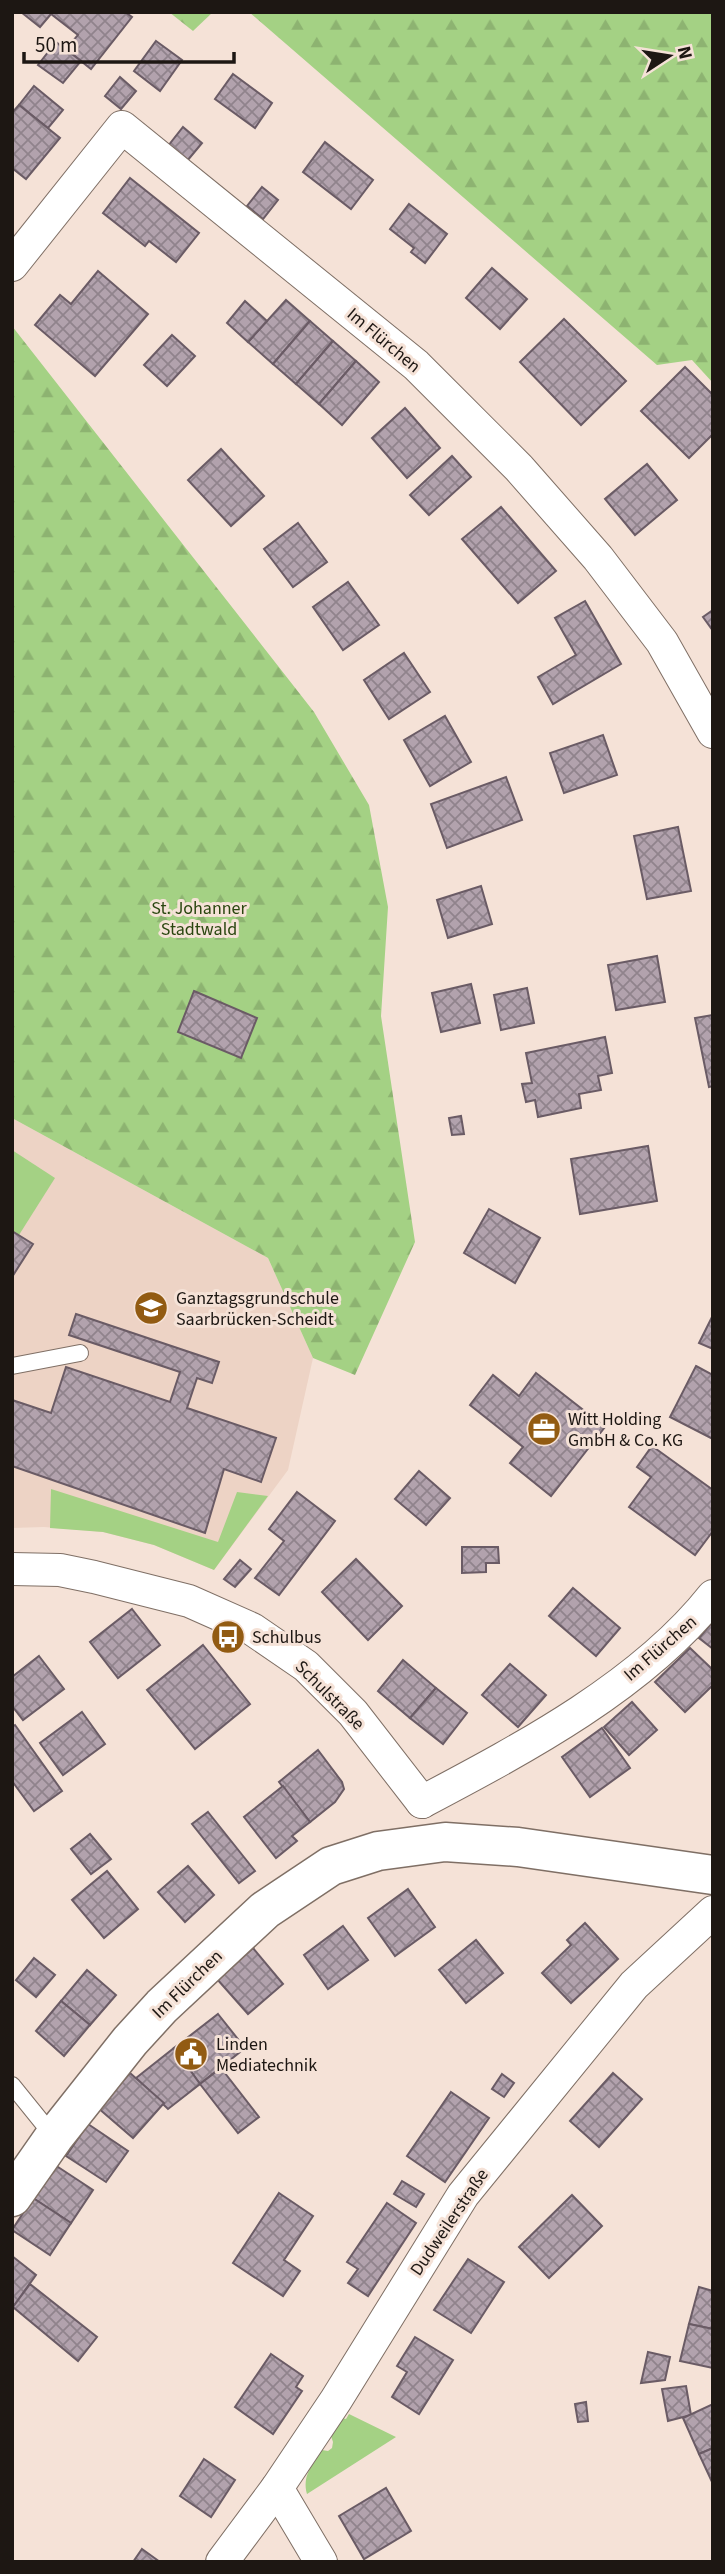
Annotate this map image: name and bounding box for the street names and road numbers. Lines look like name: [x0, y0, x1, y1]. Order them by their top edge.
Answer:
street label: Im Flürchen: [341, 302, 426, 379]
street label: Im Flürchen: [618, 1610, 702, 1687]
street label: Schulstraße: [289, 1655, 370, 1736]
street label: Im Flürchen: [147, 1944, 228, 2024]
street label: Dudweilerstraße: [404, 2164, 495, 2281]

